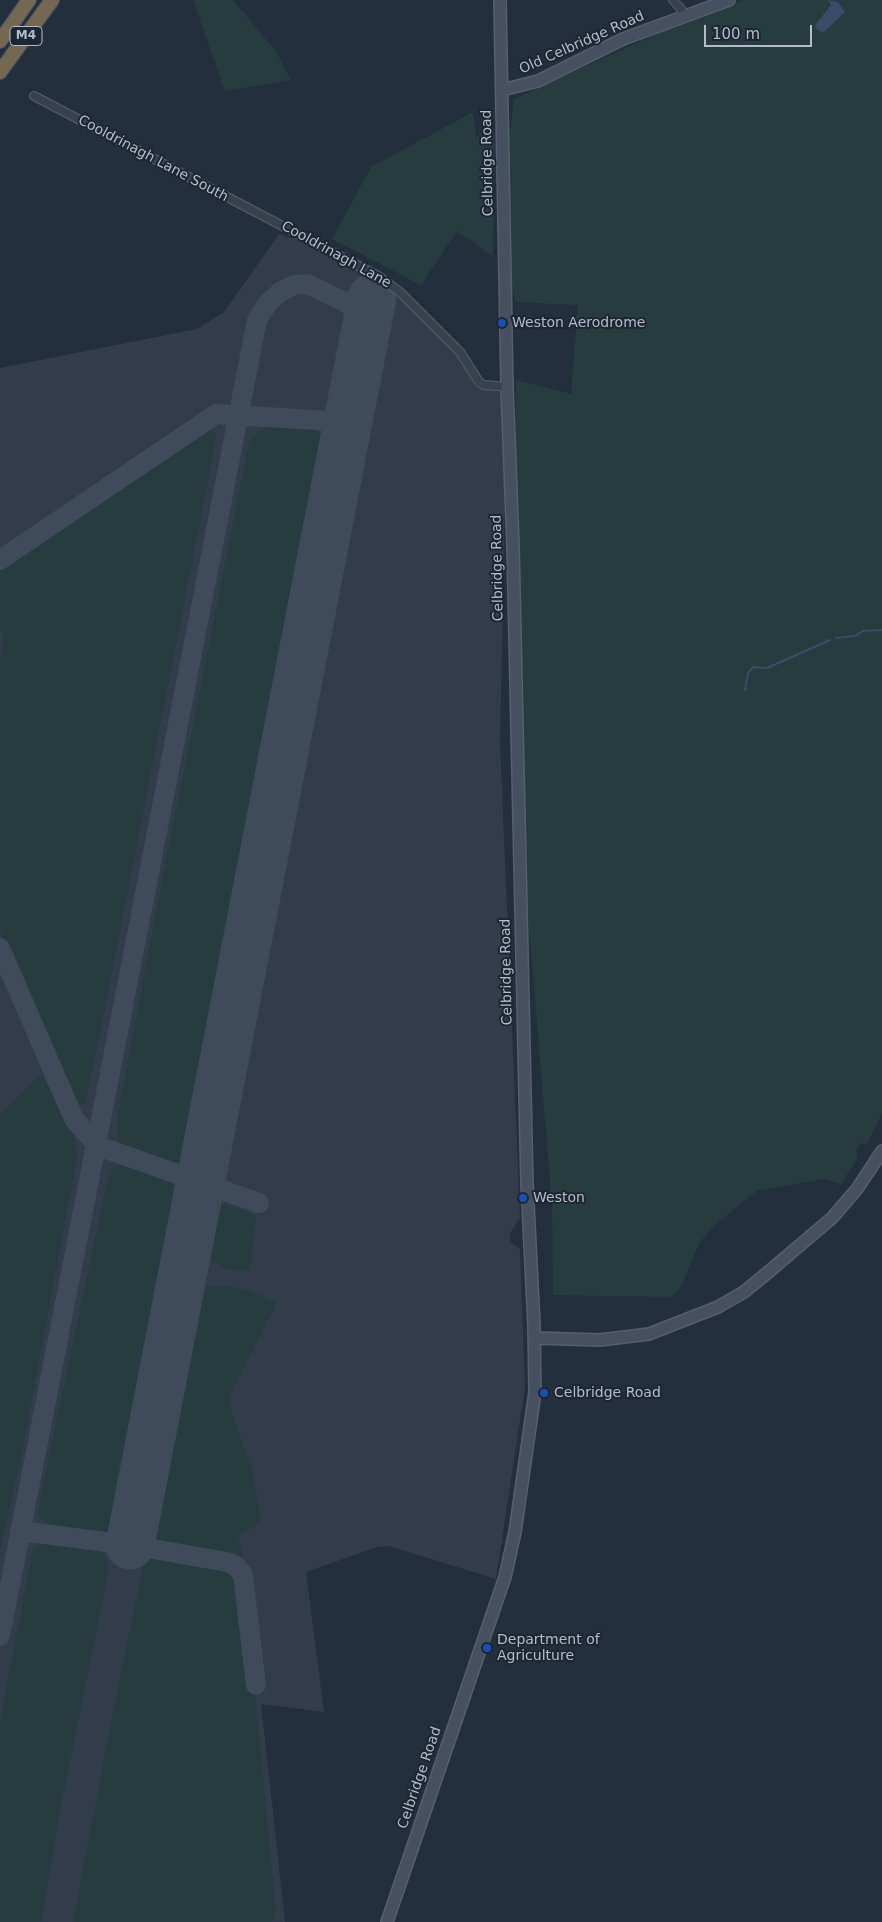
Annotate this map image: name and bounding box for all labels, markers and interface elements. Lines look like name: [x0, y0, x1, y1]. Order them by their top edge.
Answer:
street label: Old Celbridge Road: [517, 8, 647, 78]
scale bar: [707, 15, 814, 47]
text: 100 m: [712, 25, 760, 43]
road number: M4: [10, 27, 42, 46]
street label: Celbridge Road: [479, 109, 497, 217]
street label: Cooldrinagh Lane South: [75, 112, 231, 206]
street label: Cooldrinagh Lane: [278, 218, 394, 292]
place label: Weston Aerodrome: [512, 315, 645, 331]
marker: Weston Aerodrome: [496, 317, 508, 329]
street label: Celbridge Road: [489, 514, 507, 622]
street label: Celbridge Road: [498, 918, 516, 1026]
place label: Weston: [533, 1190, 585, 1206]
marker: Weston: [517, 1192, 529, 1204]
place label: Celbridge Road: [554, 1385, 661, 1401]
marker: Celbridge Road: [538, 1387, 550, 1399]
place label: Department of Agriculture: [497, 1632, 600, 1664]
marker: Department of Agriculture: [481, 1642, 493, 1654]
street label: Celbridge Road: [395, 1725, 445, 1831]

